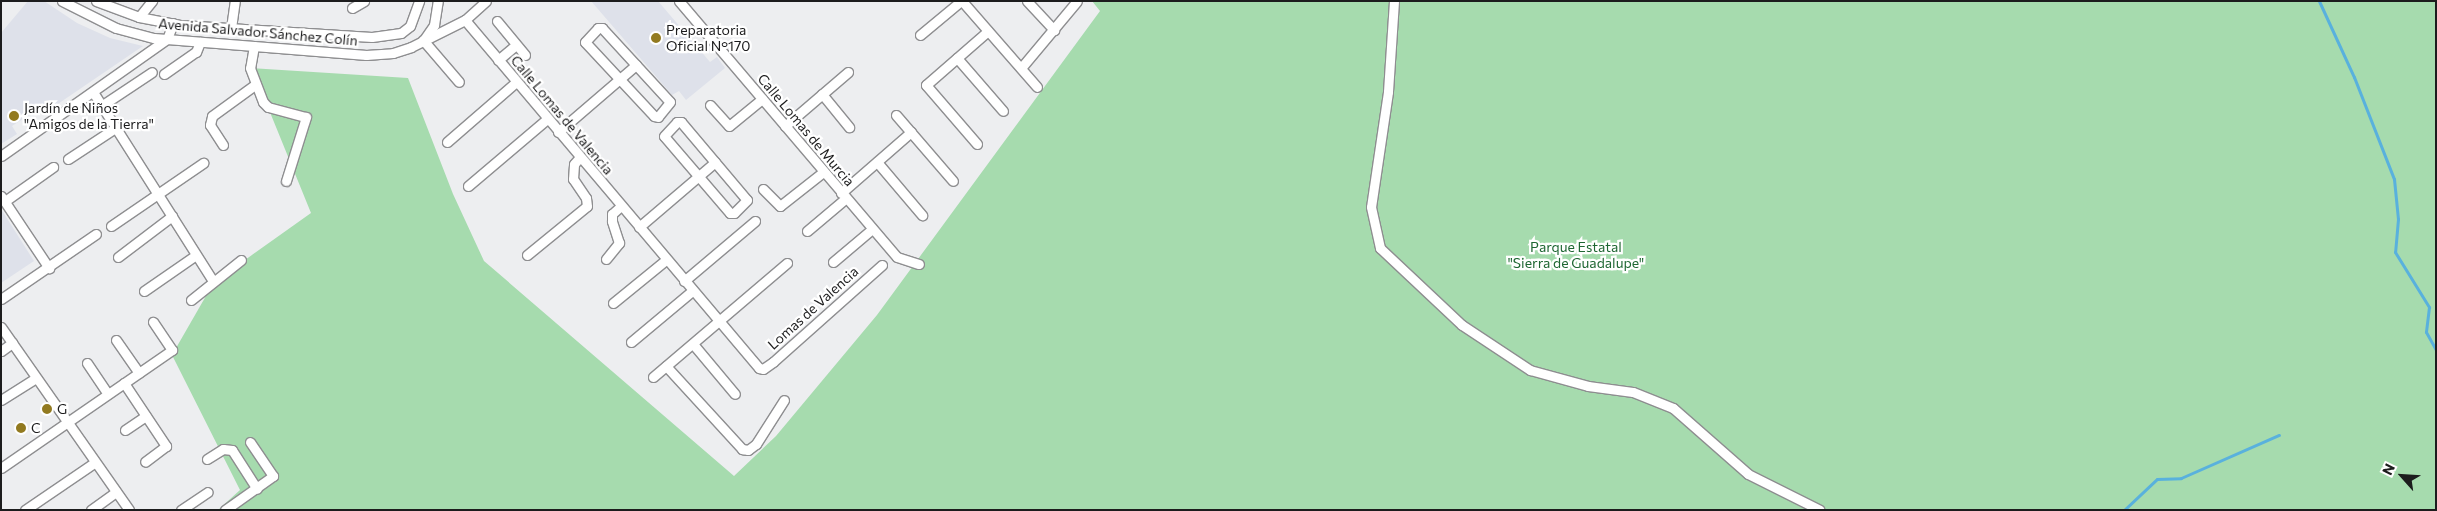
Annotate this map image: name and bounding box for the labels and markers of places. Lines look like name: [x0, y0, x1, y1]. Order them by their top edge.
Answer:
place label: Preparatoria Oficial N°170: [666, 22, 750, 54]
marker: Preparatoria Oficial N°170: [650, 32, 662, 44]
place label: Jardín de Niños "Amigos de la Tierra": [24, 100, 154, 132]
marker: Jardín de Niños "Amigos de la Tierra": [8, 110, 20, 122]
place label: G: [57, 401, 67, 417]
marker: G: [41, 403, 53, 415]
place label: C: [31, 420, 41, 436]
marker: C: [15, 422, 27, 434]

